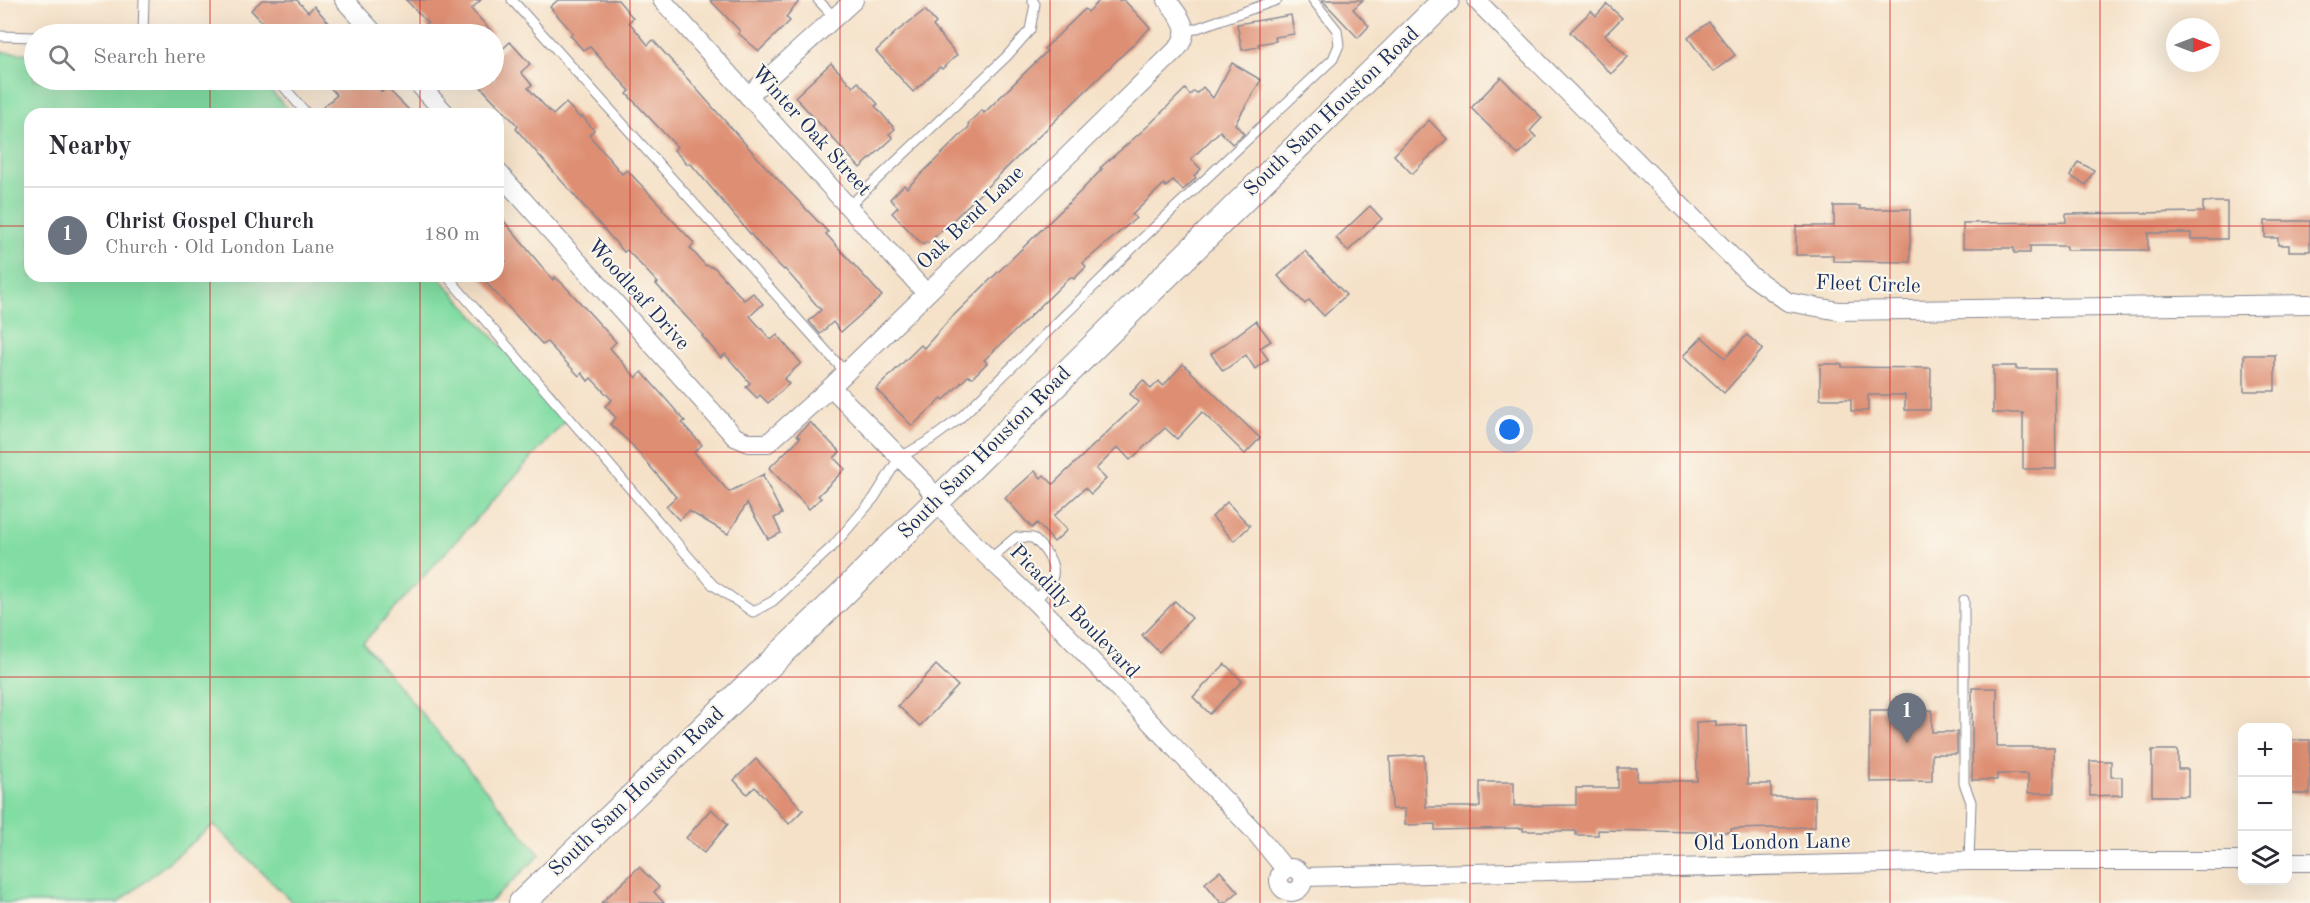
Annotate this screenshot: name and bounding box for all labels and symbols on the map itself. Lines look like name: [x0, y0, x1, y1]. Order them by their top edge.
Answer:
north arrow: [2166, 18, 2220, 72]
street label: South Sam Houston Road: [1240, 23, 1424, 201]
street label: Winter Oak Street: [747, 62, 875, 200]
street label: Oak Bend Lane: [913, 162, 1029, 274]
street label: Woodleaf Drive: [583, 236, 693, 354]
street label: Fleet Circle: [1815, 273, 1921, 297]
street label: South Sam Houston Road: [895, 363, 1075, 543]
your location: [1495, 415, 1524, 444]
street label: Picadilly Boulevard: [1005, 541, 1143, 683]
pin: 1: [1888, 694, 1926, 743]
street label: South Sam Houston Road: [545, 703, 729, 881]
street label: Old London Lane: [1693, 831, 1851, 855]

